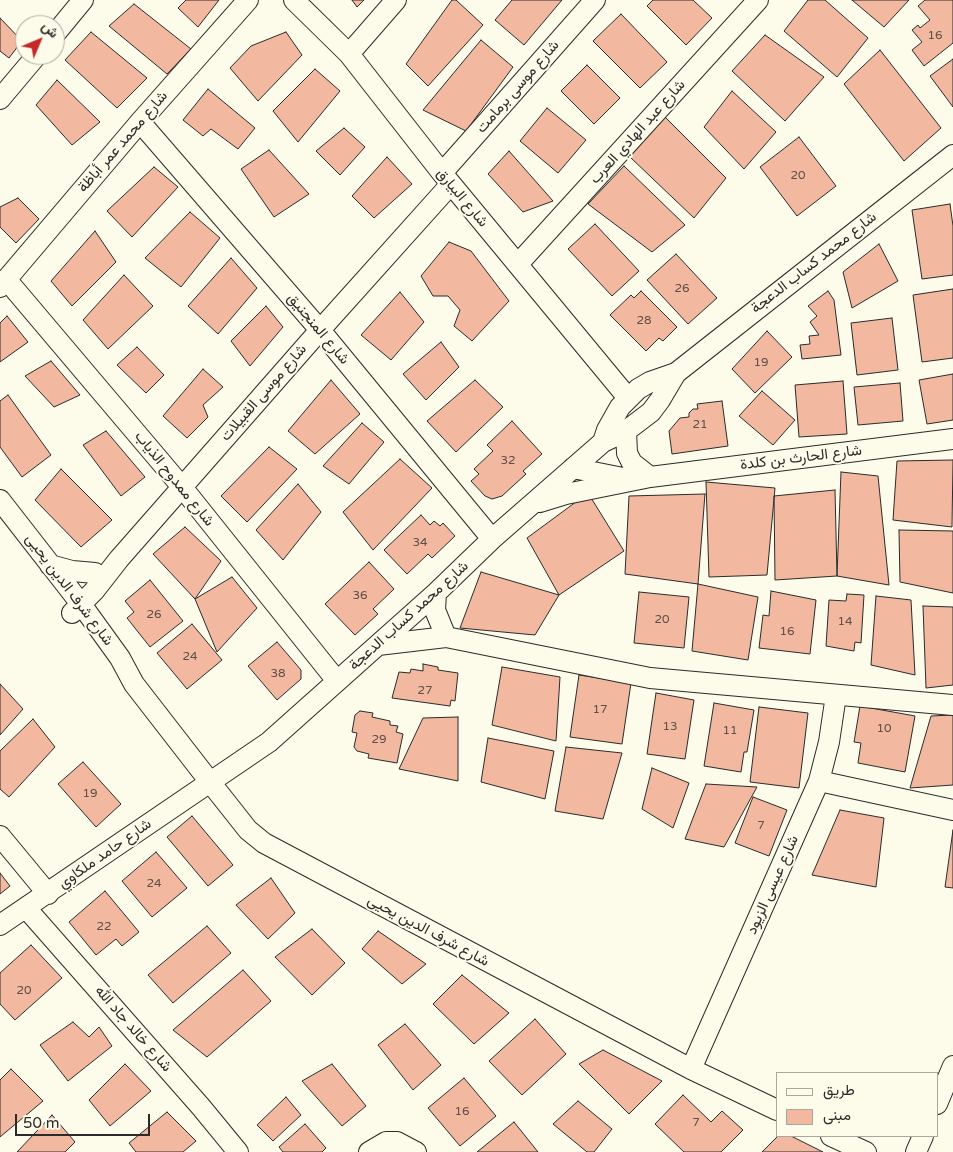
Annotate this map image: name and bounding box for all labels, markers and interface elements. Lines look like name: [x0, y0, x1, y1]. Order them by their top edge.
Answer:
north arrow: [15, 15, 65, 65]
text: ش: [38, 18, 62, 42]
house number: 16: [927, 29, 943, 43]
street label: شارع موسى برمامت: [473, 37, 563, 137]
street label: شارع عبد الهادي العرب: [586, 76, 690, 188]
street label: شارع محمد عمر أباظة: [74, 88, 172, 196]
street label: شارع البيارق: [432, 165, 492, 231]
house number: 20: [790, 169, 806, 183]
street label: شارع محمد كساب الدعجة: [748, 208, 880, 318]
house number: 26: [674, 282, 690, 296]
street label: شارع المنجنيق: [283, 290, 353, 368]
house number: 28: [636, 314, 652, 328]
street label: شارع موسى القبيلات: [217, 341, 311, 445]
house number: 19: [753, 356, 769, 370]
house number: 21: [692, 418, 708, 432]
street label: شارع ممدوح الذياب: [130, 428, 218, 530]
street label: شارع الحارث بن كلدة: [739, 442, 863, 474]
house number: 32: [500, 454, 516, 468]
street label: شارع شرف الدين يحيى: [21, 531, 117, 649]
house number: 34: [412, 536, 428, 550]
street label: شارع محمد كساب الدعجة: [346, 558, 472, 674]
house number: 36: [352, 589, 368, 603]
house number: 26: [146, 608, 162, 622]
house number: 20: [654, 613, 670, 627]
house number: 14: [837, 615, 853, 629]
house number: 16: [779, 625, 795, 639]
house number: 24: [182, 650, 198, 664]
house number: 38: [270, 667, 286, 681]
house number: 27: [417, 684, 433, 698]
house number: 17: [592, 703, 608, 717]
house number: 13: [662, 720, 678, 734]
house number: 10: [876, 722, 892, 736]
house number: 11: [722, 724, 738, 738]
house number: 29: [371, 733, 387, 747]
house number: 19: [82, 787, 98, 801]
street label: شارع حامد ملكاوي: [55, 815, 155, 893]
house number: 7: [757, 819, 765, 833]
street label: شارع عيسى الزيود: [743, 833, 803, 937]
house number: 24: [146, 877, 162, 891]
street label: شارع شرف الدين يحيى: [364, 891, 492, 971]
house number: 22: [96, 920, 112, 934]
street label: شارع خالد جاد الله: [91, 982, 175, 1076]
house number: 20: [16, 984, 32, 998]
legend: [776, 1072, 938, 1137]
text: طريق: [823, 1081, 855, 1099]
scale bar: [18, 1104, 152, 1136]
house number: 16: [454, 1105, 470, 1119]
text: مبنى: [823, 1106, 851, 1124]
text: 50 m: [23, 1114, 60, 1132]
house number: 7: [692, 1116, 700, 1130]

